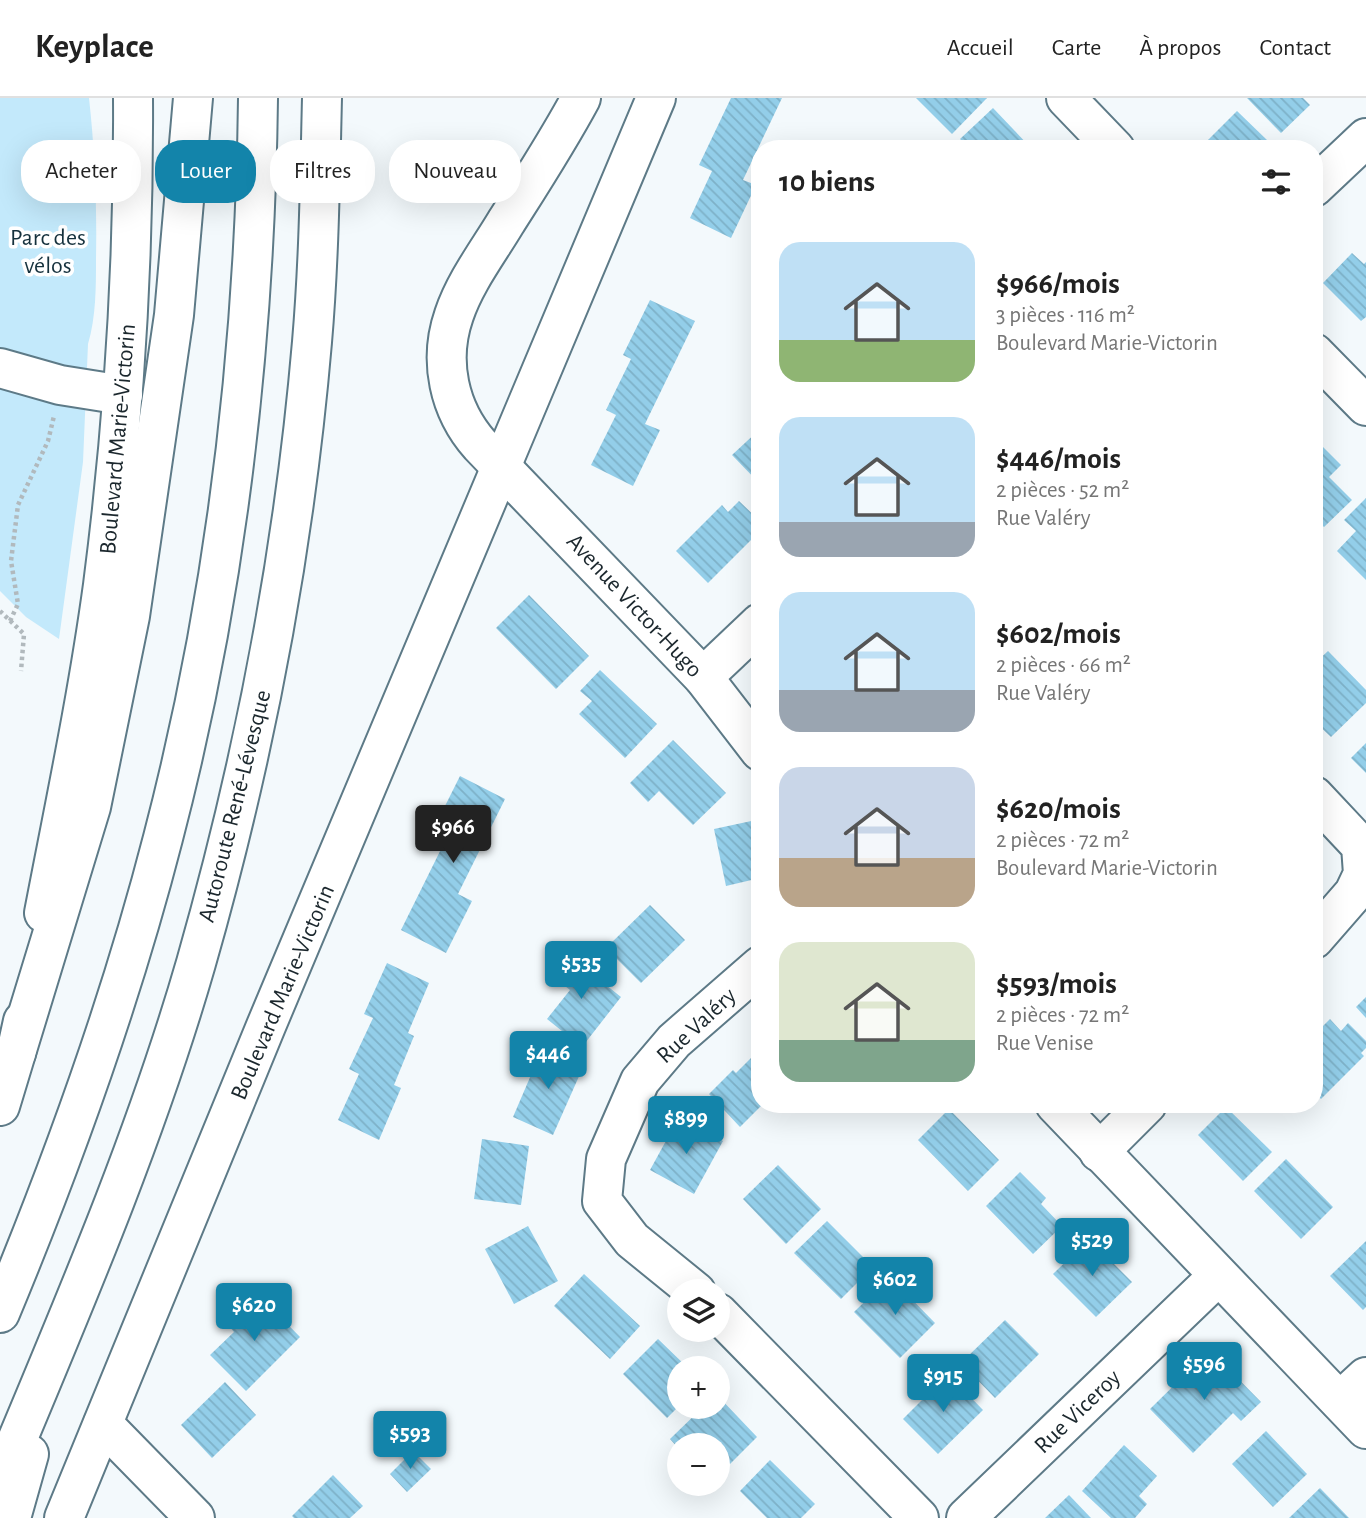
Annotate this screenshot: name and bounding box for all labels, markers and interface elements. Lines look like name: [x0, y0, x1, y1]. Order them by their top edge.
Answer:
text: Keyplace: [35, 31, 154, 64]
text: Accueil: [947, 36, 1014, 60]
text: Carte: [1052, 36, 1101, 60]
text: À propos: [1139, 36, 1221, 60]
text: Contact: [1259, 36, 1331, 60]
chip: Acheter: [21, 140, 141, 203]
chip: Louer: [155, 140, 256, 203]
chip: Filtres: [270, 140, 375, 203]
chip: Nouveau: [389, 140, 521, 203]
icon: filters: [1257, 163, 1295, 201]
text: 10 biens: [779, 167, 875, 197]
park label: Parc des vélos: [10, 226, 86, 278]
text: $966/mois: [996, 269, 1120, 299]
icon: home: [835, 270, 919, 354]
text: 3 pièces · 116 m²: [996, 304, 1135, 327]
street label: Boulevard Marie-Victorin: [96, 323, 140, 555]
text: Boulevard Marie-Victorin: [996, 332, 1218, 355]
text: $446/mois: [996, 444, 1121, 474]
icon: home: [835, 445, 919, 529]
text: 2 pièces · 52 m²: [996, 479, 1129, 502]
text: Rue Valéry: [996, 507, 1091, 530]
street label: Avenue Victor-Hugo: [562, 529, 707, 682]
text: $602/mois: [996, 619, 1121, 649]
icon: home: [835, 620, 919, 704]
text: 2 pièces · 66 m²: [996, 654, 1131, 677]
text: Rue Valéry: [996, 682, 1091, 705]
street label: Autoroute René-Lévesque: [195, 688, 275, 925]
text: $620/mois: [996, 794, 1121, 824]
icon: home: [835, 795, 919, 879]
pin: $966: [412, 806, 494, 865]
text: $966: [431, 816, 475, 839]
text: 2 pièces · 72 m²: [996, 829, 1129, 852]
text: Boulevard Marie-Victorin: [996, 857, 1218, 880]
street label: Boulevard Marie-Victorin: [227, 881, 339, 1104]
pin: $535: [540, 942, 622, 1001]
text: $535: [561, 952, 601, 975]
text: $593/mois: [996, 969, 1117, 999]
icon: home: [835, 970, 919, 1054]
street label: Rue Valéry: [652, 983, 741, 1068]
text: 2 pièces · 72 m²: [996, 1004, 1129, 1027]
pin: $446: [507, 1032, 589, 1091]
text: Rue Venise: [996, 1032, 1094, 1055]
text: $446: [526, 1042, 570, 1065]
pin: $899: [645, 1096, 727, 1156]
text: $899: [664, 1107, 708, 1130]
pin: $529: [1051, 1218, 1133, 1278]
text: $529: [1071, 1229, 1113, 1252]
pin: $602: [854, 1258, 936, 1317]
text: $602: [873, 1268, 917, 1291]
map controls: [667, 1279, 730, 1496]
button: layers: [667, 1279, 730, 1342]
pin: $620: [213, 1284, 295, 1343]
text: $620: [232, 1294, 276, 1317]
pin: $596: [1163, 1342, 1245, 1402]
text: $596: [1183, 1353, 1225, 1376]
pin: $915: [902, 1354, 984, 1414]
button: +: [667, 1356, 730, 1419]
text: $915: [923, 1365, 963, 1388]
street label: Rue Viceroy: [1030, 1365, 1125, 1458]
pin: $593: [369, 1412, 451, 1471]
text: $593: [389, 1422, 431, 1445]
button: −: [667, 1433, 730, 1496]

